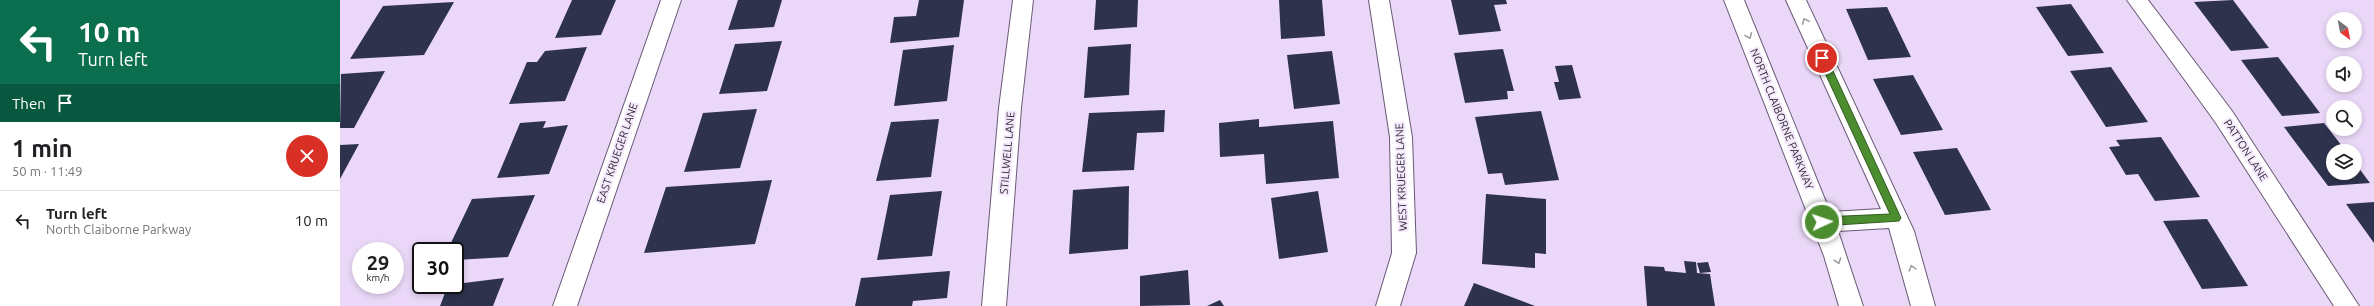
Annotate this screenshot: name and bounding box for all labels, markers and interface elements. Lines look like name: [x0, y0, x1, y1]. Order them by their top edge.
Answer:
north arrow: [2326, 12, 2362, 48]
map controls: [2326, 12, 2362, 180]
icon: left: [12, 16, 64, 68]
text: 10 m: [78, 16, 140, 47]
one-way arrow: [1802, 18, 1810, 25]
one-way arrow: [1744, 33, 1752, 40]
pin: [1805, 41, 1839, 75]
street label: NORTH CLAIBORNE PARKWAY: [1748, 47, 1816, 192]
icon: arrive: [1811, 47, 1833, 69]
text: Turn left: [78, 49, 148, 69]
button: sound: [2326, 56, 2362, 92]
icon: arrive: [54, 92, 76, 114]
text: Then: [12, 95, 46, 112]
button: search: [2326, 100, 2362, 136]
street label: EAST KRUEGER LANE: [594, 101, 640, 205]
street label: STILLWELL LANE: [997, 111, 1017, 195]
street label: PATTON LANE: [2222, 117, 2270, 183]
street label: WEST KRUEGER LANE: [1393, 123, 1409, 231]
text: 1 min: [12, 135, 73, 162]
button: close: [286, 135, 328, 177]
button: layers: [2326, 144, 2362, 180]
text: 50 m · 11:49: [12, 164, 83, 178]
position arrow: [1801, 201, 1843, 243]
text: Turn left: [46, 205, 107, 222]
icon: left: [12, 210, 34, 232]
text: 10 m: [295, 212, 328, 229]
text: North Claiborne Parkway: [46, 222, 191, 236]
speed limit sign: 30: [412, 242, 464, 294]
text: 29: [367, 251, 389, 274]
one-way arrow: [1833, 258, 1842, 265]
one-way arrow: [1908, 265, 1917, 272]
text: km/h: [366, 272, 390, 283]

